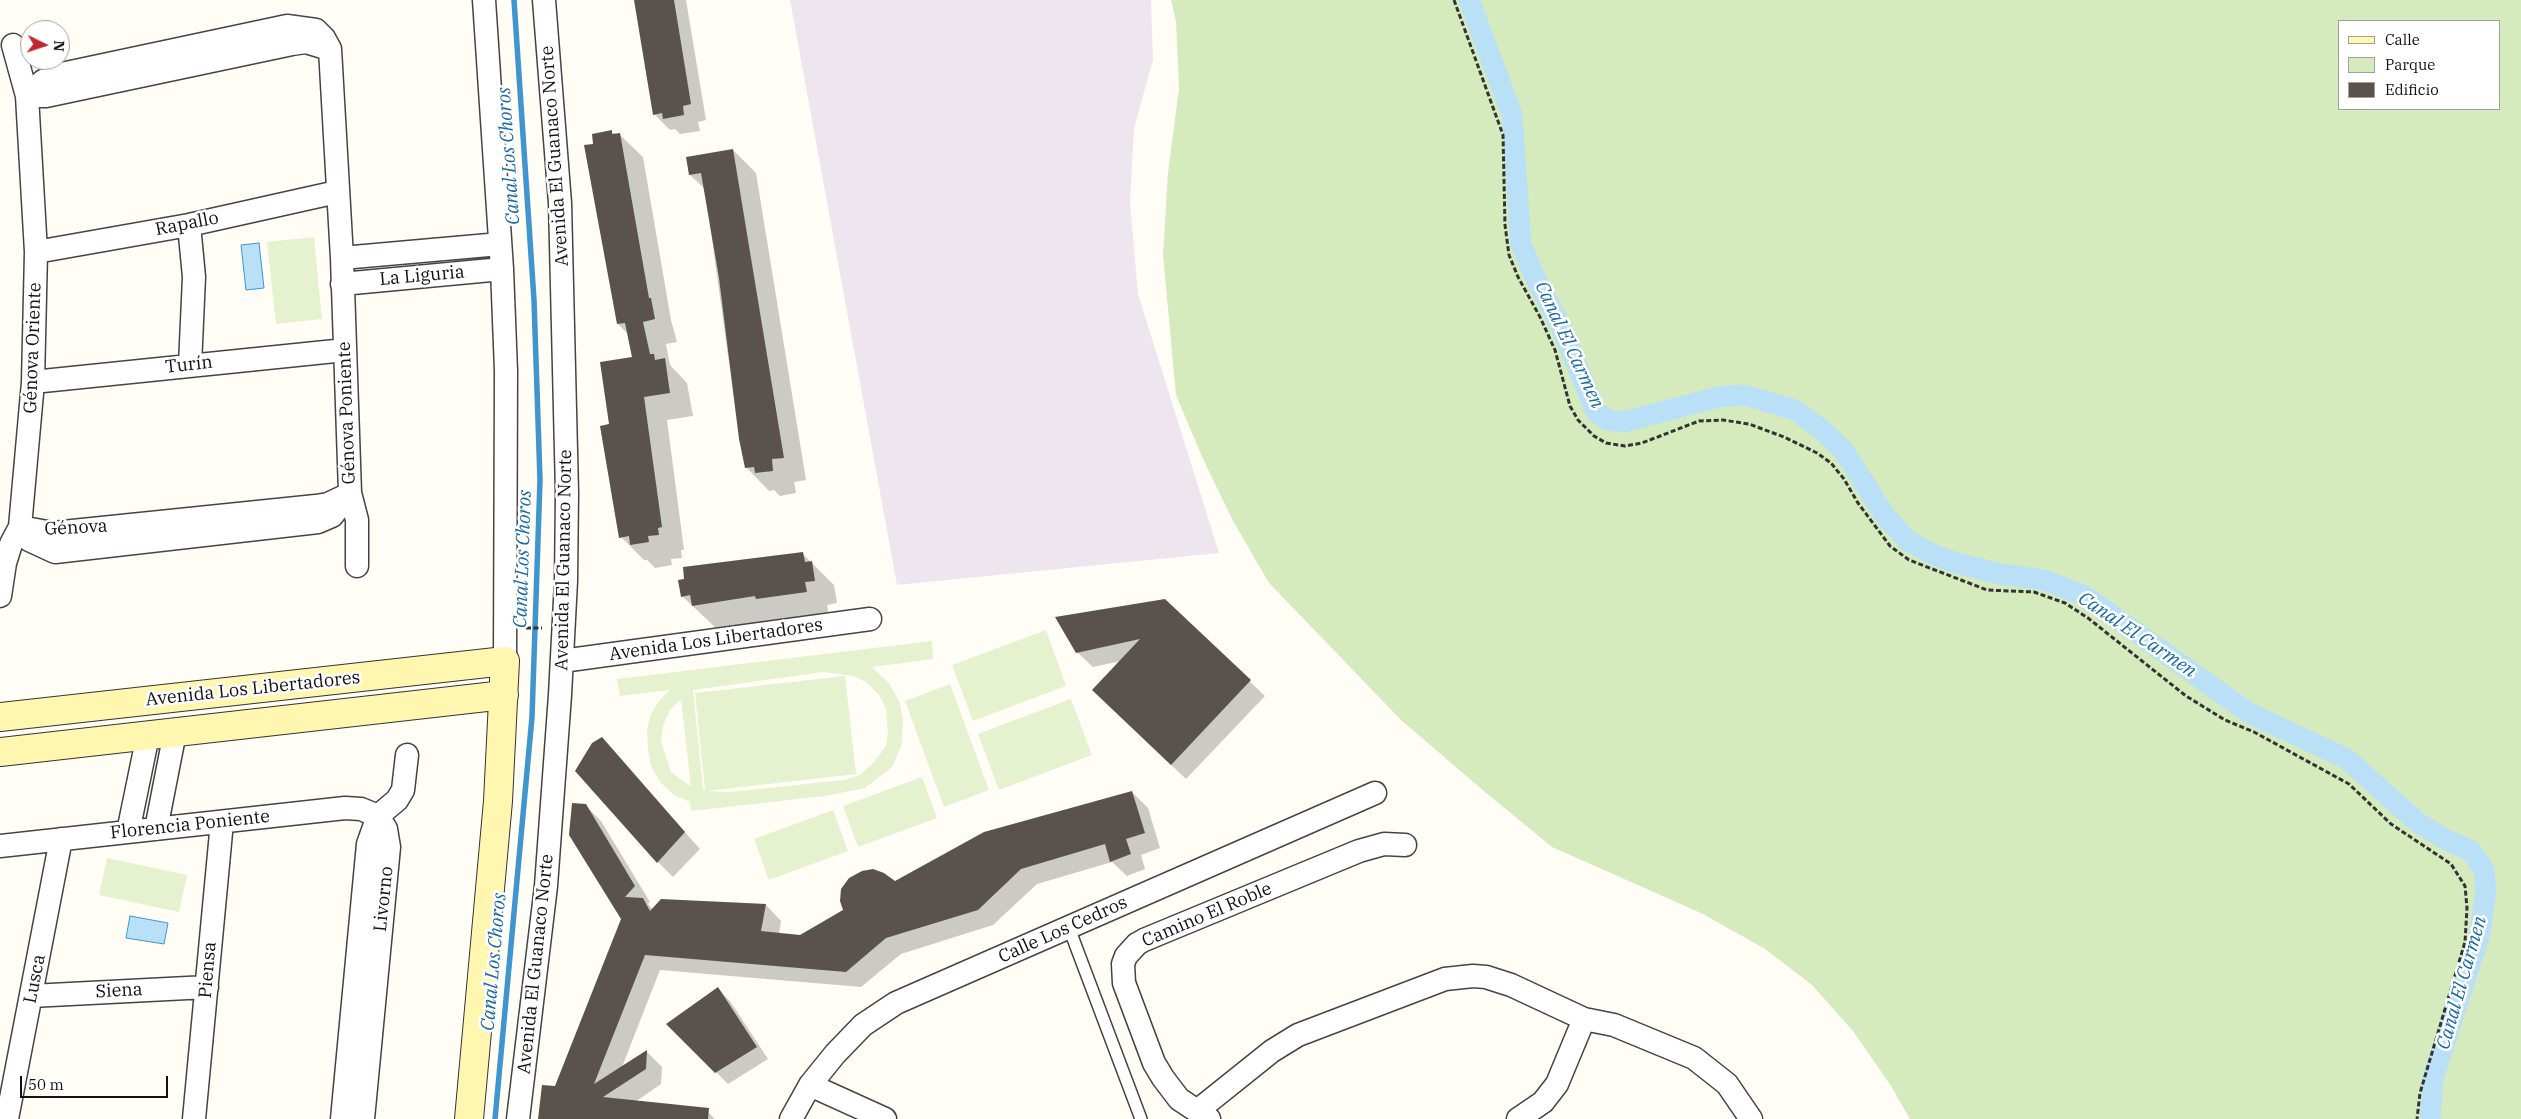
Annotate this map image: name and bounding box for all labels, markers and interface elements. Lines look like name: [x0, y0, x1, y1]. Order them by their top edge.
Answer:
north arrow: [20, 20, 70, 70]
legend: [2338, 20, 2501, 110]
text: Calle: [2385, 30, 2420, 49]
text: N: [50, 40, 68, 52]
street label: Avenida El Guanaco Norte: [537, 45, 573, 267]
text: Parque: [2385, 55, 2435, 74]
text: Edificio: [2385, 80, 2439, 99]
water label: Canal Los Choros: [493, 86, 525, 226]
street label: Rapallo: [154, 207, 220, 241]
street label: La Liguria: [378, 262, 466, 290]
water label: Canal El Carmen: [1530, 278, 1608, 412]
street label: Génova Oriente: [20, 282, 46, 414]
street label: Génova Poniente: [334, 341, 360, 485]
street label: Turín: [164, 352, 214, 378]
street label: Avenida El Guanaco Norte: [551, 449, 577, 671]
water label: Canal Los Choros: [509, 490, 537, 628]
street label: Génova: [44, 516, 108, 540]
water label: Canal El Carmen: [2074, 587, 2200, 683]
street label: Avenida Los Libertadores: [608, 614, 824, 666]
street label: Avenida Los Libertadores: [145, 667, 361, 711]
street label: Florencia Poniente: [109, 806, 271, 844]
street label: Avenida El Guanaco Norte: [514, 853, 558, 1075]
street label: Livorno: [370, 865, 398, 933]
street label: Camino El Roble: [1139, 878, 1275, 952]
water label: Canal Los Choros: [477, 892, 511, 1032]
street label: Calle Los Cedros: [995, 892, 1131, 968]
water label: Canal El Carmen: [2432, 914, 2492, 1052]
street label: Piensa: [195, 941, 221, 999]
street label: Lusca: [20, 953, 50, 1005]
street label: Siena: [95, 979, 143, 1003]
scale bar: [22, 1066, 170, 1098]
text: 50 m: [28, 1075, 64, 1094]

